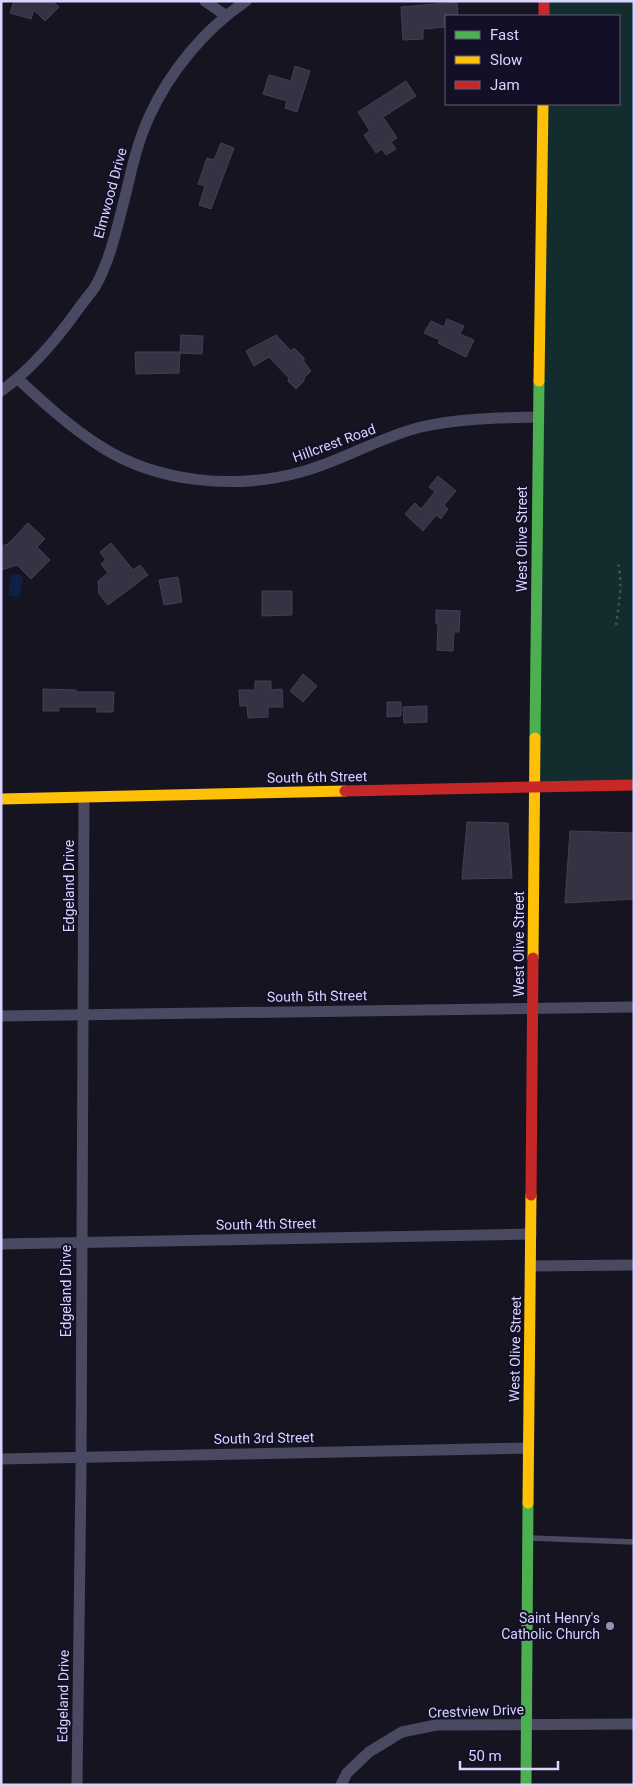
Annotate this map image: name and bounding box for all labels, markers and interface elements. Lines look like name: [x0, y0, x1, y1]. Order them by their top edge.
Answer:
legend: [445, 15, 620, 105]
text: Fast: [490, 26, 519, 44]
text: Slow: [490, 51, 522, 69]
text: Jam: [490, 76, 520, 94]
street label: Elmwood Drive: [90, 146, 130, 240]
street label: Hillcrest Road: [290, 421, 378, 465]
street label: West Olive Street: [514, 486, 530, 592]
street label: South 6th Street: [267, 768, 368, 786]
street label: Edgeland Drive: [61, 840, 77, 932]
street label: West Olive Street: [511, 891, 527, 997]
street label: South 5th Street: [267, 987, 368, 1005]
street label: South 4th Street: [216, 1215, 317, 1233]
street label: Edgeland Drive: [58, 1245, 74, 1337]
street label: West Olive Street: [506, 1296, 524, 1402]
street label: South 3rd Street: [214, 1429, 315, 1447]
place label: Saint Henry's Catholic Church: [501, 1610, 600, 1642]
marker: Saint Henry's Catholic Church: [604, 1620, 616, 1632]
street label: Edgeland Drive: [54, 1650, 72, 1742]
street label: Crestview Drive: [428, 1701, 524, 1721]
scale bar: [460, 1738, 558, 1770]
text: 50 m: [468, 1747, 502, 1765]

